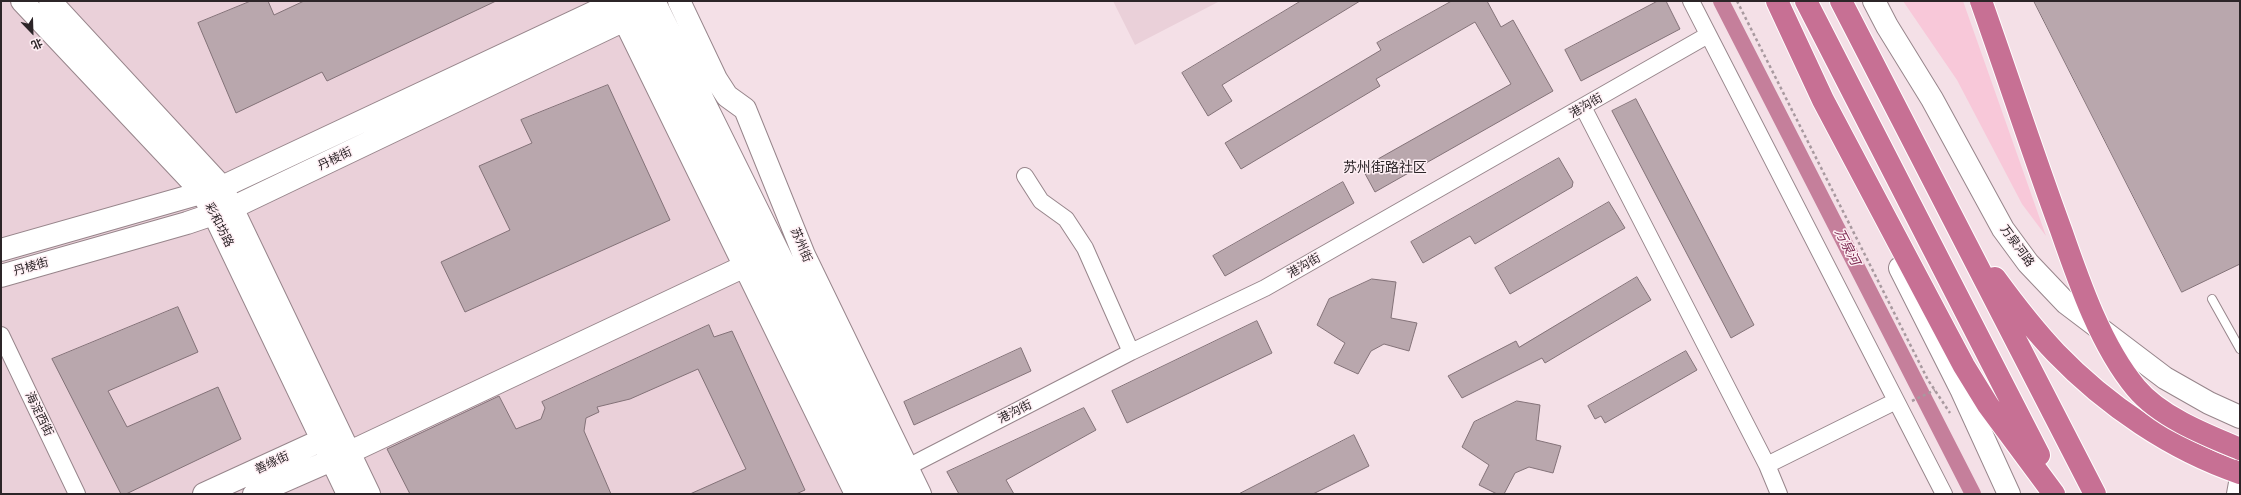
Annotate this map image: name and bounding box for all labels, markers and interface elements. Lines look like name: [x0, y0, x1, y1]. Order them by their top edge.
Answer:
north arrow: [12, 12, 52, 52]
text: 北: [29, 35, 44, 52]
street label: 港沟街: [1567, 91, 1605, 121]
street label: 丹棱街: [316, 145, 354, 173]
district label: 苏州街路社区: [1343, 160, 1427, 176]
street label: 彩和坊路: [202, 200, 236, 250]
street label: 万泉河路: [1997, 222, 2037, 270]
street label: 苏州街: [787, 226, 815, 264]
water label: 万泉河: [1831, 226, 1863, 268]
street label: 港沟街: [1285, 251, 1323, 281]
street label: 丹棱街: [12, 255, 50, 279]
street label: 海淀西街: [22, 389, 56, 439]
street label: 港沟街: [996, 397, 1034, 427]
street label: 善缘街: [253, 449, 291, 477]

